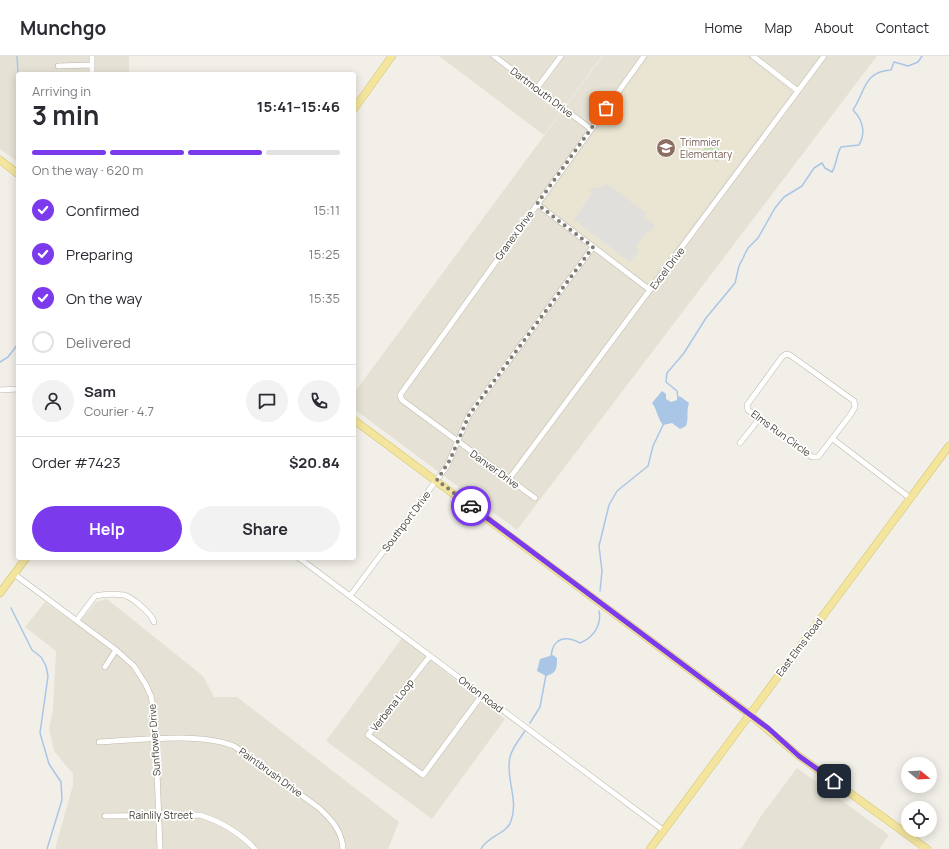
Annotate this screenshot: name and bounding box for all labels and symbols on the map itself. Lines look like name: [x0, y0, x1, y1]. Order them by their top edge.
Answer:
street label: Dartmouth Drive: [508, 64, 576, 120]
pin: [589, 91, 623, 125]
place label: Trimmier Elementary: [680, 135, 733, 161]
school or university icon: Trimmier Elementary: [655, 137, 677, 159]
street label: Granex Drive: [491, 207, 537, 263]
street label: Excel Drive: [646, 244, 688, 292]
street label: Elms Run Circle: [748, 407, 814, 459]
street label: Danver Drive: [467, 446, 523, 492]
courier: [451, 486, 491, 526]
street label: Southport Drive: [379, 488, 434, 554]
street label: East Elms Road: [772, 615, 826, 679]
street label: Onion Road: [456, 672, 506, 716]
street label: Verbena Loop: [367, 676, 417, 734]
street label: Sunflower Drive: [144, 703, 164, 777]
street label: Paintbrush Drive: [236, 744, 306, 800]
north arrow: [901, 757, 937, 793]
pin: [817, 764, 851, 798]
street label: Rainlily Street: [129, 808, 193, 822]

